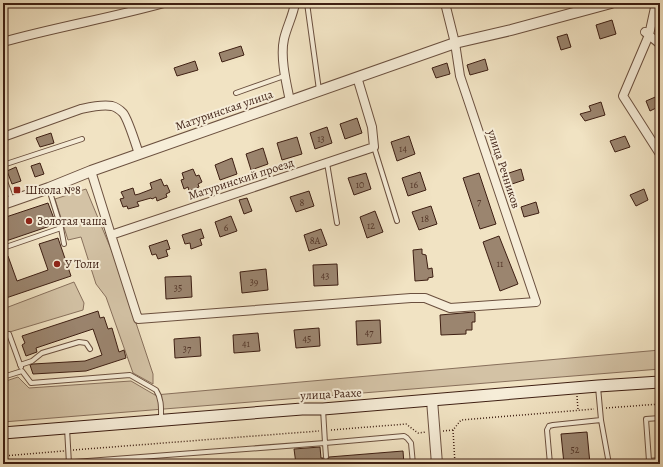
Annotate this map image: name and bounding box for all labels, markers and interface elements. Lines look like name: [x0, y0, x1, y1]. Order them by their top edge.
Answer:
street label: Матуринская улица: [173, 86, 275, 134]
street label: улица Речников: [483, 127, 524, 211]
house number: 13: [317, 132, 325, 145]
house number: 14: [399, 142, 407, 155]
street label: Матуринский проезд: [186, 154, 296, 204]
house number: 10: [356, 178, 364, 191]
house number: 16: [410, 178, 418, 191]
place label: Школа №8: [25, 182, 81, 198]
marker: Школа №8: [12, 185, 22, 195]
house number: 7: [477, 195, 482, 208]
house number: 8: [300, 196, 305, 209]
house number: 18: [421, 212, 429, 225]
place label: Золотая чаша: [37, 213, 107, 229]
marker: Золотая чаша: [24, 216, 34, 226]
house number: 12: [367, 219, 375, 232]
house number: 6: [224, 221, 229, 234]
house number: 8А: [310, 234, 320, 247]
place label: У Толи: [65, 256, 99, 272]
house number: 11: [497, 257, 504, 270]
marker: У Толи: [52, 259, 62, 269]
house number: 43: [321, 269, 329, 282]
house number: 39: [250, 275, 259, 288]
house number: 35: [174, 281, 182, 294]
house number: 47: [365, 326, 374, 339]
house number: 45: [303, 332, 311, 345]
house number: 41: [242, 337, 251, 350]
house number: 37: [183, 342, 192, 355]
street label: улица Раахе: [299, 384, 362, 404]
house number: 52: [570, 443, 580, 456]

